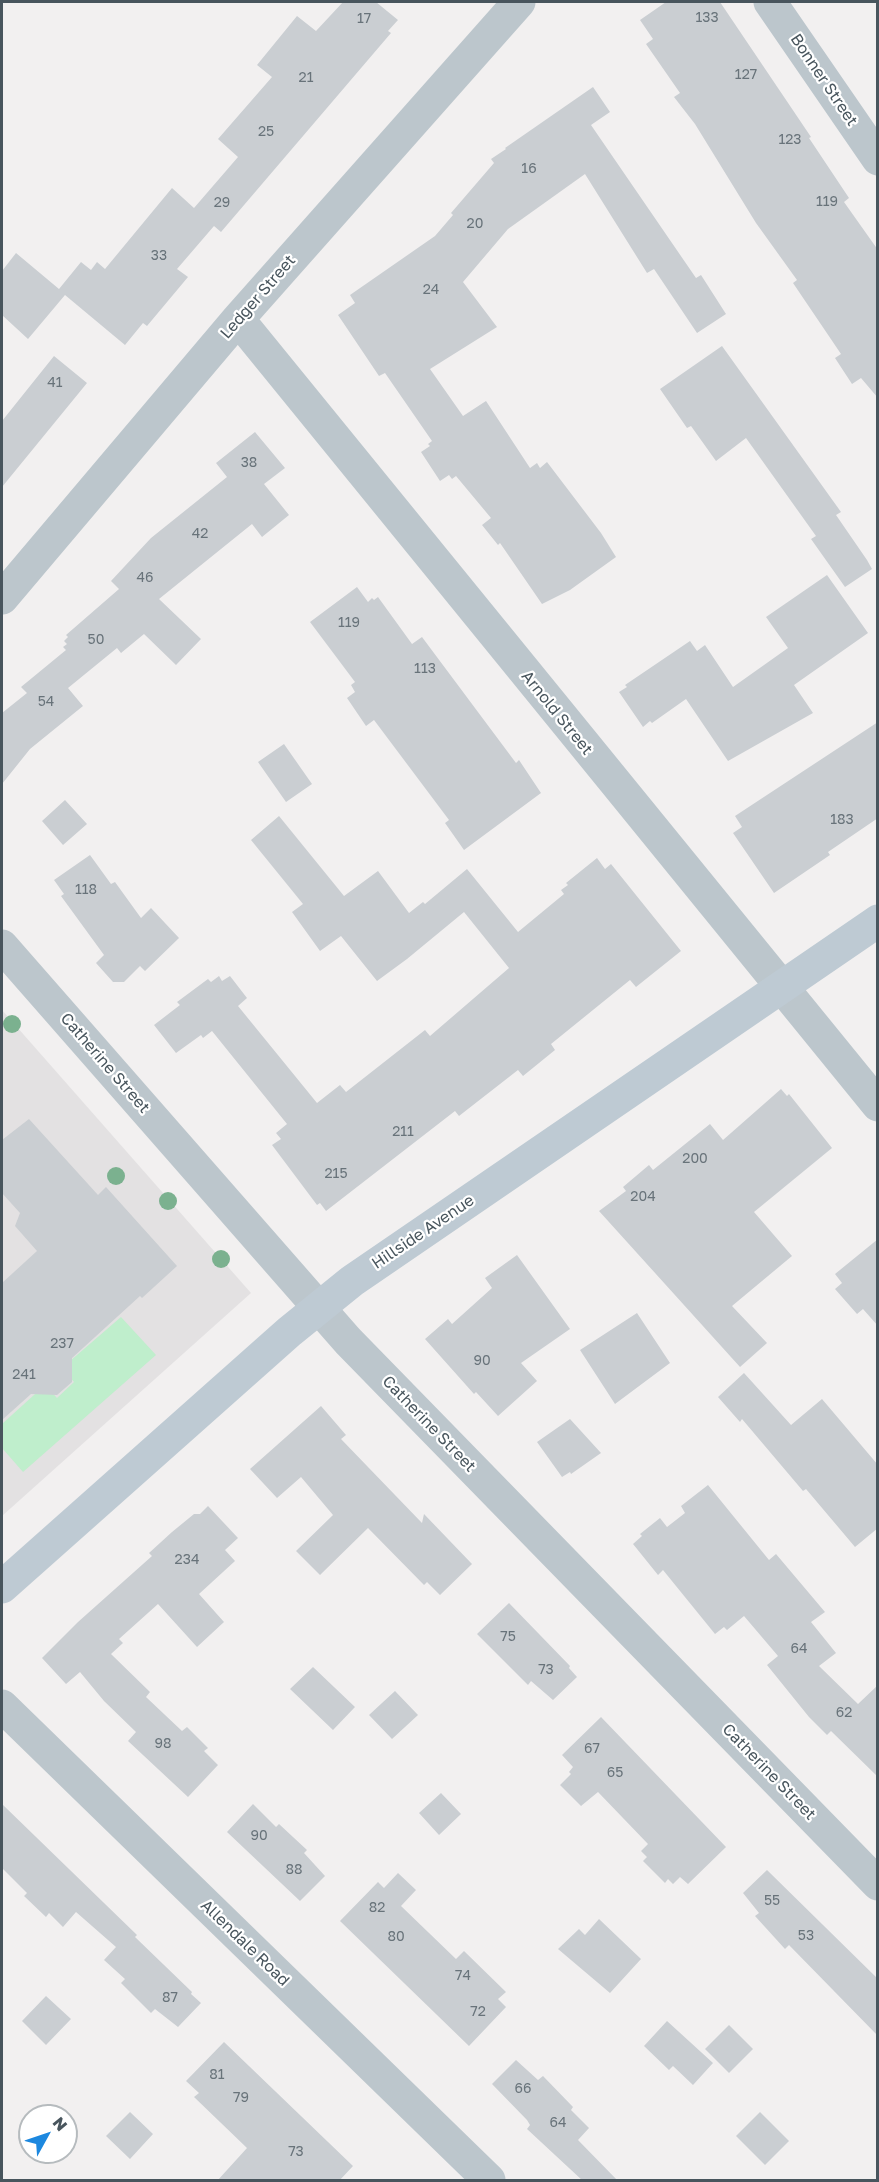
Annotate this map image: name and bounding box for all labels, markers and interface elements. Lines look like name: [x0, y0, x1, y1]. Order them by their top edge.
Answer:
house number: 133: [695, 10, 719, 26]
house number: 17: [357, 11, 371, 27]
street label: Bonner Street: [786, 30, 862, 130]
house number: 127: [735, 67, 757, 83]
house number: 21: [299, 70, 313, 86]
house number: 25: [258, 124, 274, 140]
house number: 123: [778, 132, 802, 148]
house number: 16: [521, 161, 537, 177]
house number: 119: [816, 194, 838, 210]
house number: 29: [214, 195, 230, 211]
house number: 20: [467, 216, 483, 232]
house number: 33: [151, 248, 167, 264]
street label: Ledger Street: [216, 251, 300, 343]
house number: 24: [423, 282, 439, 298]
house number: 41: [47, 375, 63, 391]
house number: 38: [241, 455, 257, 471]
house number: 42: [192, 526, 208, 542]
house number: 46: [136, 570, 154, 586]
house number: 119: [338, 615, 360, 631]
house number: 50: [88, 632, 104, 648]
house number: 113: [414, 661, 436, 677]
street label: Arnold Street: [517, 667, 597, 759]
house number: 54: [38, 694, 54, 710]
house number: 183: [830, 812, 854, 828]
house number: 118: [75, 882, 97, 898]
street label: Catherine Street: [56, 1009, 154, 1117]
house number: 211: [392, 1124, 414, 1140]
house number: 200: [682, 1151, 708, 1167]
house number: 215: [324, 1166, 348, 1182]
house number: 204: [630, 1189, 656, 1205]
street label: Hillside Avenue: [368, 1191, 478, 1273]
house number: 237: [50, 1336, 74, 1352]
house number: 90: [473, 1353, 491, 1369]
house number: 241: [12, 1367, 36, 1383]
street label: Catherine Street: [378, 1372, 480, 1476]
house number: 234: [175, 1552, 199, 1568]
house number: 75: [500, 1629, 516, 1645]
house number: 64: [790, 1641, 808, 1657]
house number: 73: [538, 1662, 554, 1678]
house number: 62: [836, 1705, 852, 1721]
street label: Catherine Street: [718, 1720, 820, 1824]
house number: 98: [154, 1736, 172, 1752]
house number: 67: [584, 1741, 600, 1757]
house number: 65: [607, 1765, 623, 1781]
house number: 90: [250, 1828, 268, 1844]
house number: 88: [285, 1862, 303, 1878]
house number: 55: [764, 1893, 780, 1909]
street label: Allendale Road: [197, 1896, 293, 1990]
house number: 82: [369, 1900, 385, 1916]
house number: 53: [798, 1928, 814, 1944]
house number: 80: [387, 1929, 405, 1945]
house number: 74: [455, 1968, 471, 1984]
house number: 87: [162, 1990, 178, 2006]
house number: 72: [470, 2004, 486, 2020]
house number: 81: [209, 2067, 225, 2083]
house number: 66: [515, 2081, 531, 2097]
house number: 79: [233, 2090, 249, 2106]
north arrow: [18, 2104, 78, 2164]
text: N: [49, 2113, 72, 2135]
house number: 64: [549, 2115, 567, 2131]
house number: 73: [288, 2144, 304, 2160]

